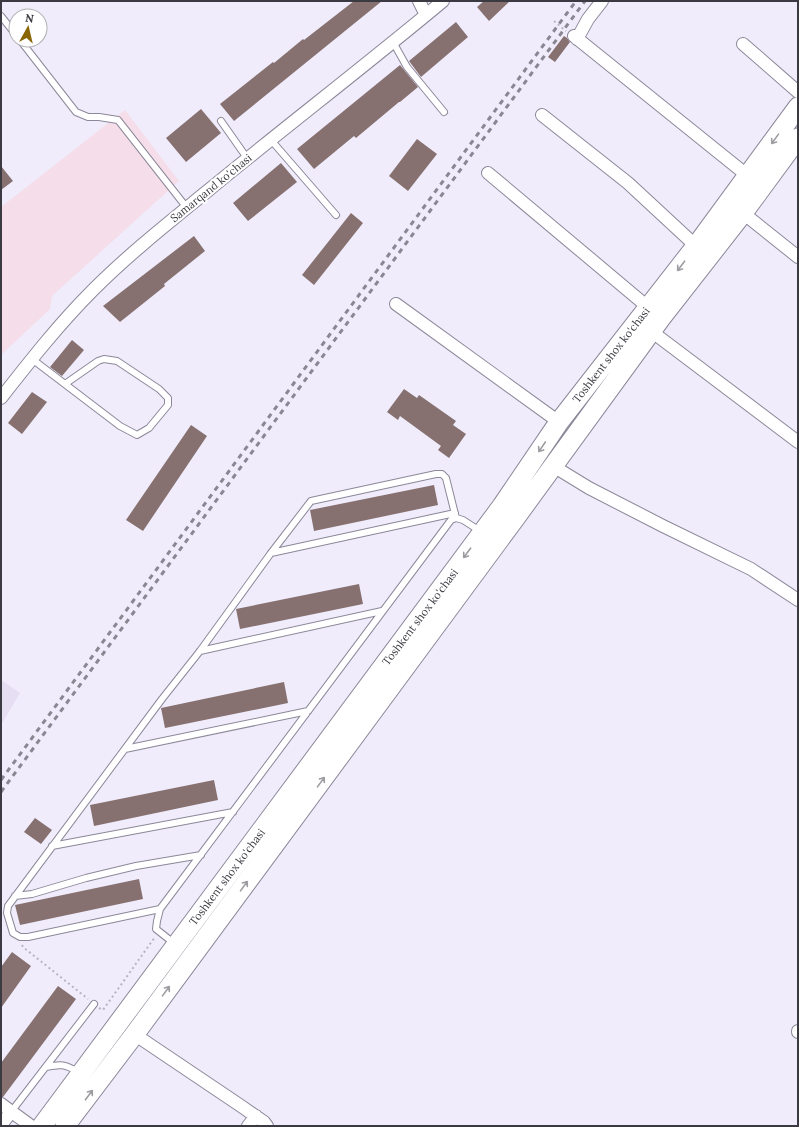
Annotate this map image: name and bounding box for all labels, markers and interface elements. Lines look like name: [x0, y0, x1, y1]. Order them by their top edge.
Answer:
north arrow: [8, 8, 48, 48]
text: N: [24, 11, 35, 26]
one-way arrow: [771, 133, 779, 144]
street label: Samarqand ko'chasi: [167, 151, 255, 225]
one-way arrow: [677, 260, 685, 271]
street label: Toshkent shox ko'chasi: [569, 304, 653, 406]
one-way arrow: [538, 441, 546, 452]
one-way arrow: [463, 547, 471, 558]
street label: Toshkent shox ko'chasi: [379, 566, 461, 668]
one-way arrow: [317, 776, 325, 787]
street label: Toshkent shox ko'chasi: [186, 826, 268, 928]
one-way arrow: [240, 881, 248, 892]
one-way arrow: [162, 985, 171, 996]
one-way arrow: [84, 1089, 93, 1100]

